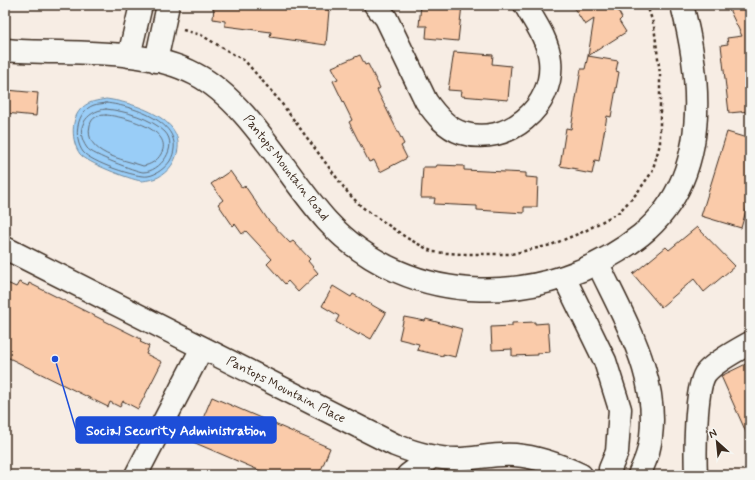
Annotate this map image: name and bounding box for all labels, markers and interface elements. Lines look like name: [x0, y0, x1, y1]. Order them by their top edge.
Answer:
street label: Pantops Mountain Road: [239, 111, 333, 225]
street label: Pantops Mountain Place: [223, 353, 349, 428]
callout: Social Security Administration: [76, 417, 276, 443]
text: Social Security Administration: [86, 422, 266, 440]
north arrow: [697, 422, 737, 462]
text: N: [706, 426, 719, 442]

